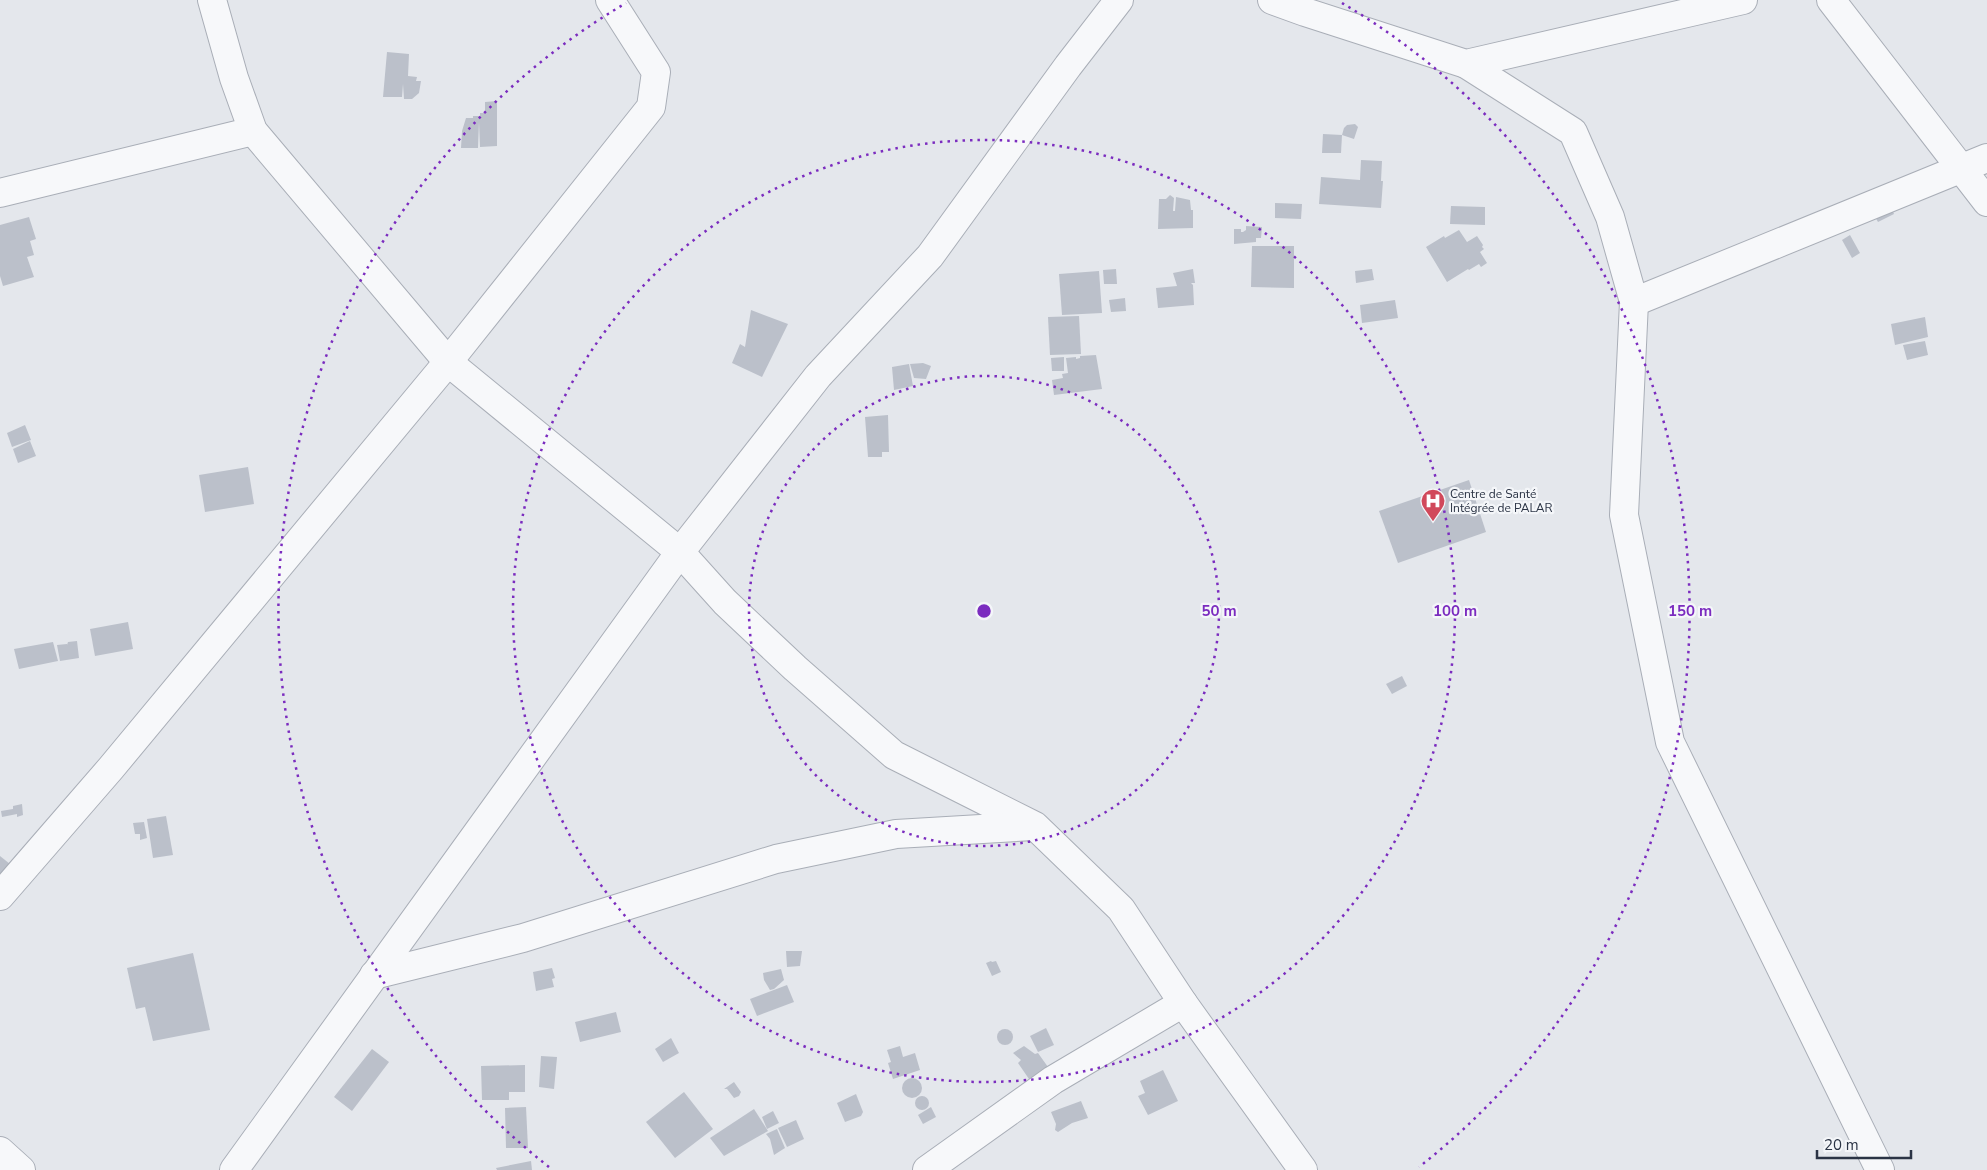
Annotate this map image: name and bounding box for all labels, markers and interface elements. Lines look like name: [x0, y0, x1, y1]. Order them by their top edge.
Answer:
place label: Centre de Santé Intégrée de PALAR: [1450, 486, 1553, 516]
hospital icon: Centre de Santé Intégrée de PALAR: [1420, 488, 1446, 522]
text: 50 m: [1201, 601, 1237, 621]
text: 100 m: [1433, 601, 1477, 621]
text: 150 m: [1668, 601, 1712, 621]
centre of rings: [975, 602, 993, 620]
scale bar: [1817, 1128, 1911, 1160]
text: 20 m: [1824, 1135, 1859, 1155]

